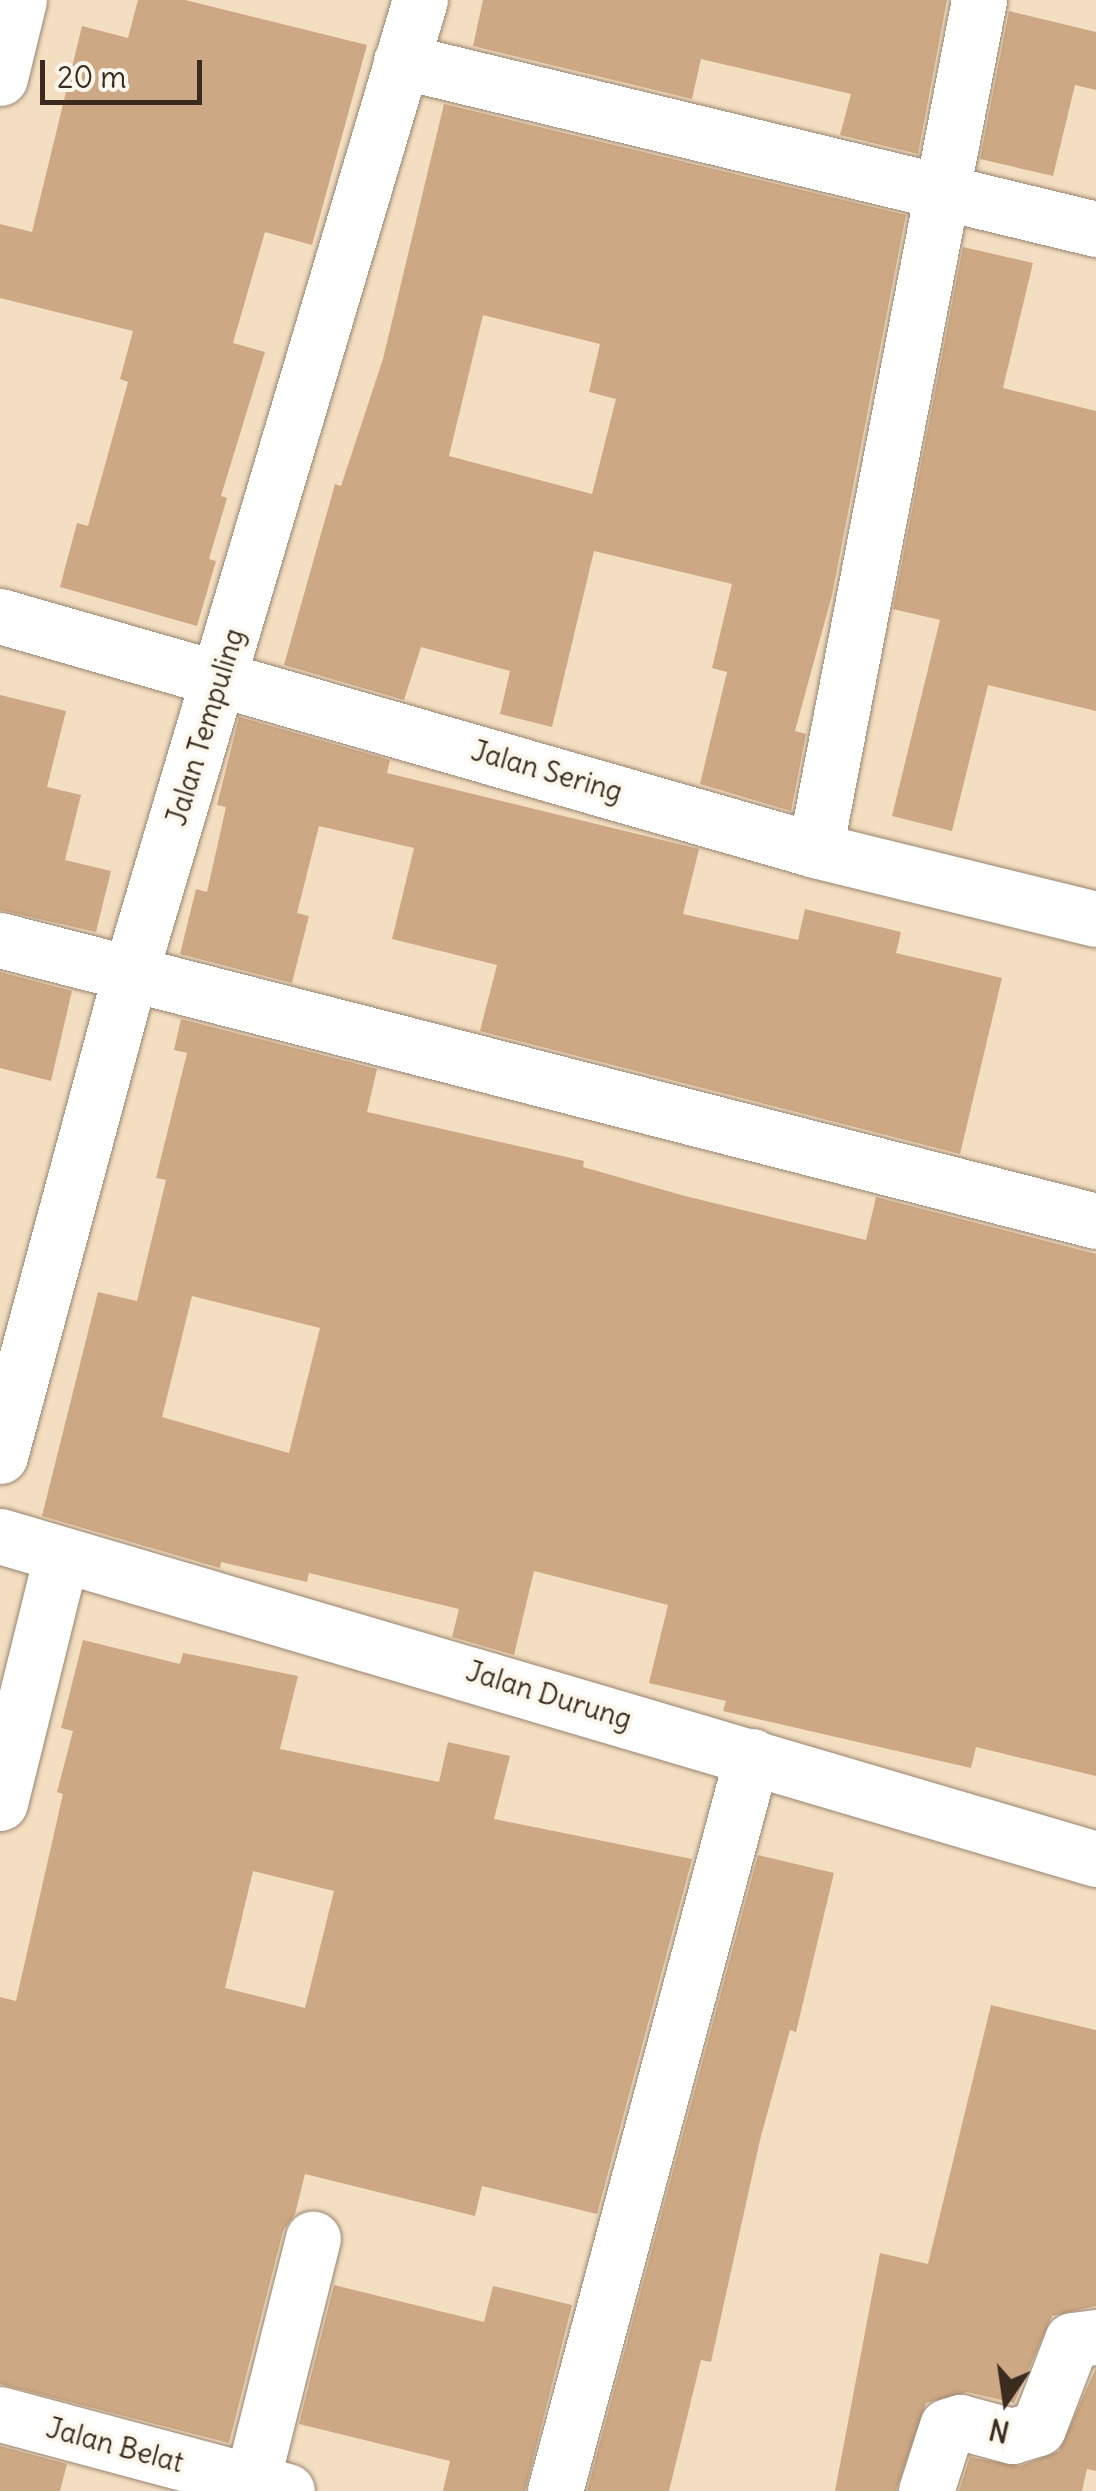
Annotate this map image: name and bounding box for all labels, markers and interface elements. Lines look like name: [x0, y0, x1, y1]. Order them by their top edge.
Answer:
scale bar: [45, 40, 208, 102]
text: 20 m: [57, 58, 127, 96]
street label: Jalan Tempuling: [159, 624, 251, 830]
street label: Jalan Sering: [468, 733, 626, 809]
street label: Jalan Durung: [462, 1654, 636, 1736]
north arrow: [956, 2351, 1056, 2451]
street label: Jalan Belat: [43, 2411, 187, 2479]
text: N: [986, 2411, 1013, 2450]

